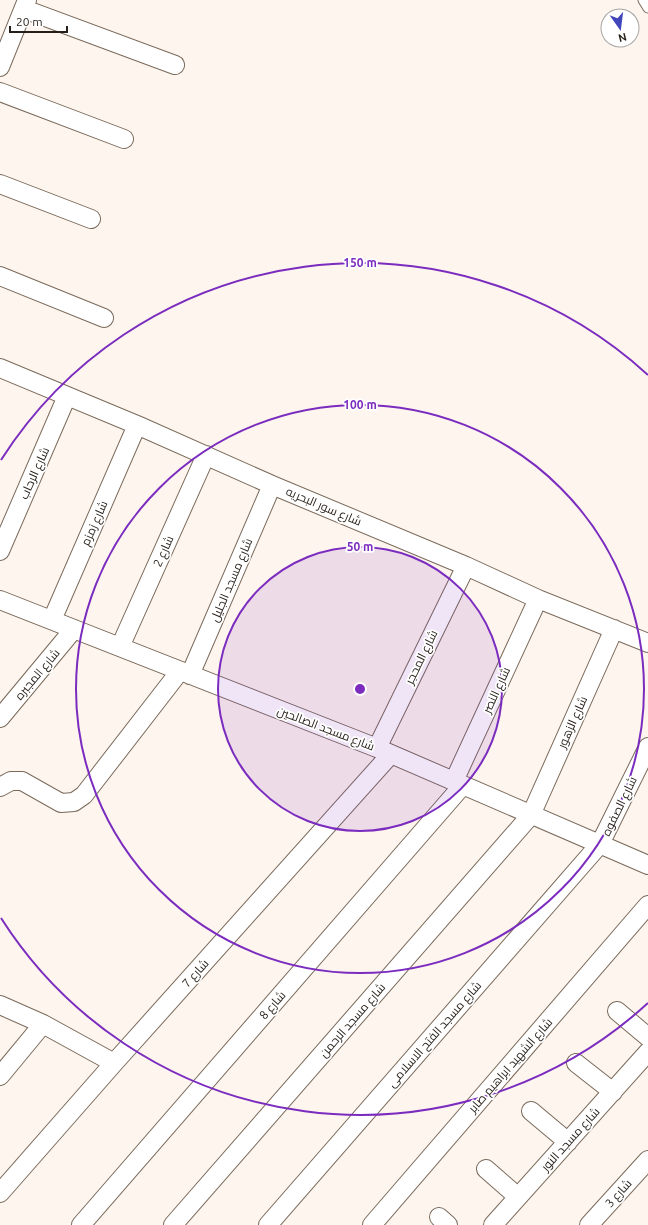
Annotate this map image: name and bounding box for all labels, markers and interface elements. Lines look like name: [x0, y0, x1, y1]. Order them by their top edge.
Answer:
scale bar: [10, 8, 67, 34]
north arrow: [600, 8, 640, 48]
text: 20 m: [16, 15, 43, 28]
text: N: [617, 31, 628, 45]
text: 150 m: [343, 256, 377, 269]
text: 100 m: [343, 398, 377, 411]
street label: شارع الرحاب: [17, 445, 53, 502]
street label: شارع سور البحريه: [284, 484, 364, 530]
street label: شارع زمزم: [78, 498, 112, 548]
street label: شارع 2: [150, 533, 177, 569]
street label: شارع مسجد الجليل: [207, 536, 256, 625]
text: 50 m: [347, 540, 373, 553]
street label: شارع المحجر: [402, 628, 442, 688]
street label: شارع المجبره: [12, 646, 63, 703]
street label: شارع النصر: [479, 665, 514, 717]
centre of rings: [353, 682, 367, 696]
street label: شارع الزهور: [554, 694, 591, 752]
street label: شارع مسجد الصالحين: [275, 703, 377, 754]
street label: شارع الصفوه: [599, 774, 641, 839]
street label: شارع 7: [179, 956, 212, 991]
street label: شارع مسجد الفتح الاسلامى: [385, 978, 485, 1091]
street label: شارع مسجد الرحمن: [316, 980, 389, 1061]
street label: شارع 8: [256, 988, 289, 1023]
street label: شارع الشهيد ابراهيم صابر: [465, 1015, 556, 1117]
street label: شارع مسجد النور: [538, 1105, 603, 1175]
street label: شارع 3: [602, 1176, 635, 1211]

